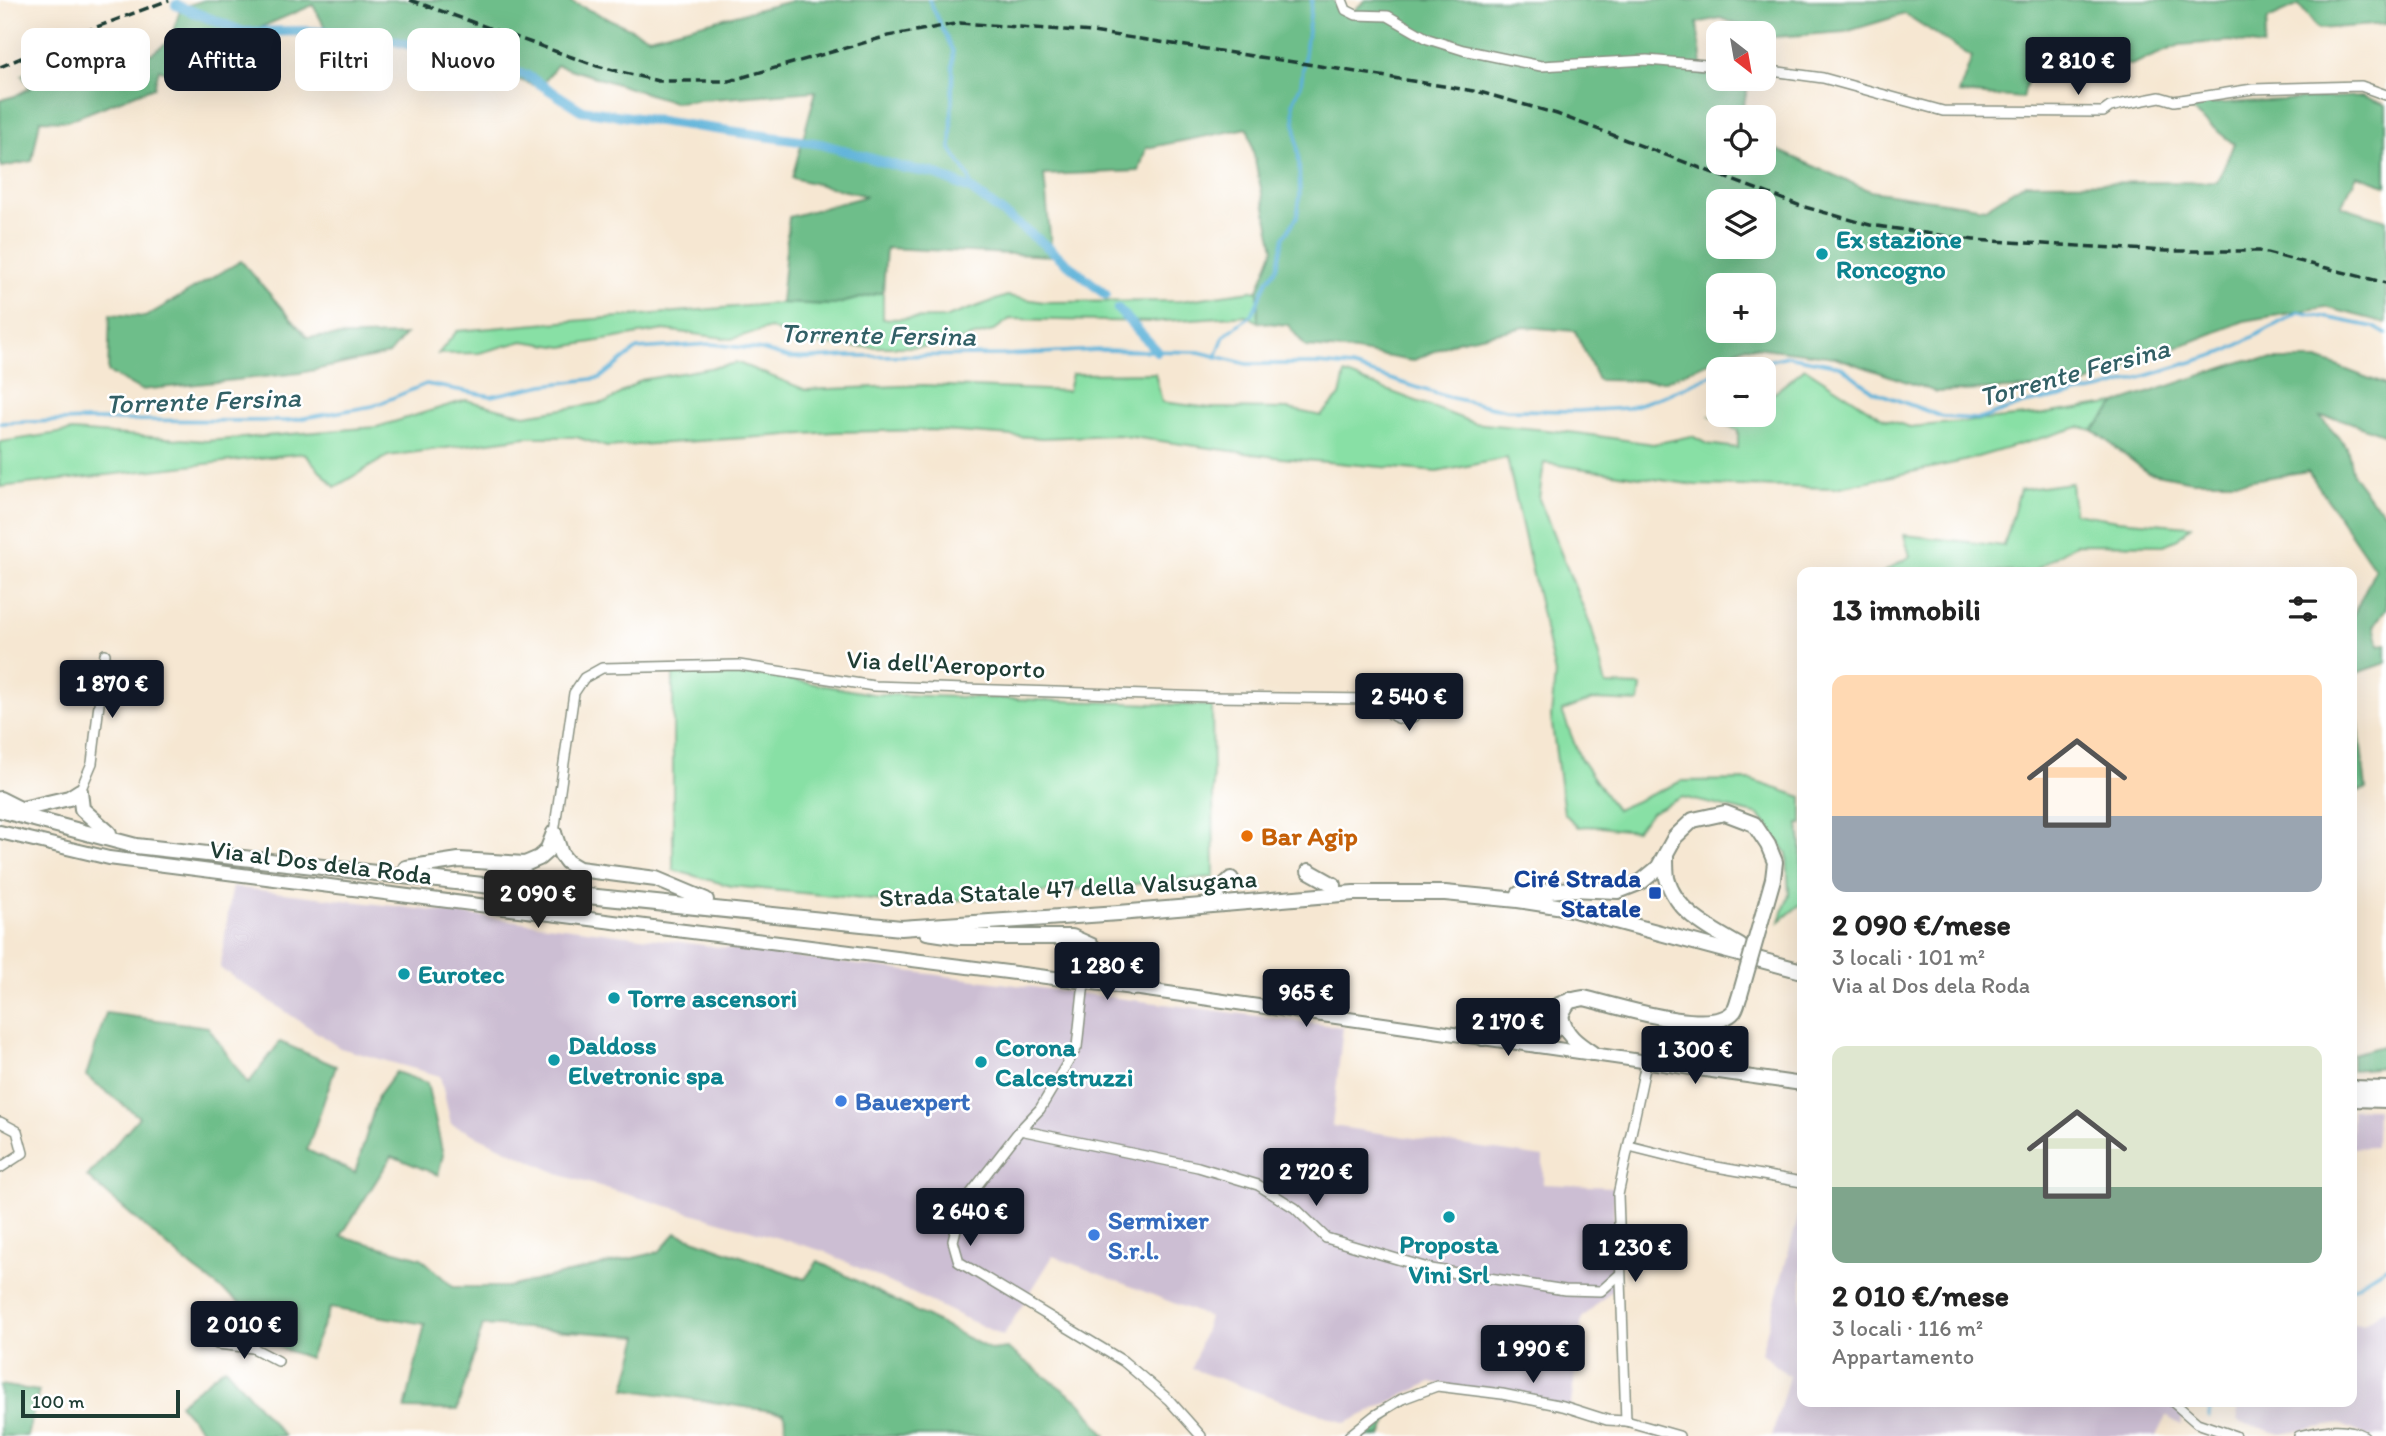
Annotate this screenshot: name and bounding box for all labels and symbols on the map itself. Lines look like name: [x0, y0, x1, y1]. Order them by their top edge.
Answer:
north arrow: [1706, 21, 1776, 91]
pin: 2 810 €: [2013, 38, 2143, 97]
place label: Ex stazione Roncogno: [1836, 223, 1962, 285]
marker: Ex stazione Roncogno: [1814, 246, 1830, 262]
water label: Torrente Fersina: [780, 315, 977, 353]
water label: Torrente Fersina: [1975, 330, 2173, 414]
water label: Torrente Fersina: [104, 380, 302, 420]
street label: Via dell'Aeroporto: [846, 643, 1046, 685]
pin: 1 870 €: [47, 660, 177, 720]
pin: 2 540 €: [1344, 674, 1474, 733]
place label: Bar Agip: [1261, 820, 1358, 852]
marker: Bar Agip: [1239, 828, 1255, 844]
street label: Via al Dos dela Roda: [208, 832, 434, 892]
street label: Strada Statale 47 della Valsugana: [878, 862, 1258, 914]
place label: Ciré Strada Statale: [1514, 862, 1641, 924]
pin: 2 090 €: [473, 870, 603, 930]
marker: Ciré Strada Statale: [1647, 885, 1663, 901]
pin: 1 280 €: [1042, 942, 1172, 1002]
place label: Eurotec: [418, 958, 505, 990]
marker: Eurotec: [396, 966, 412, 982]
pin: 965 €: [1257, 970, 1355, 1029]
place label: Torre ascensori: [627, 982, 797, 1014]
marker: Torre ascensori: [606, 990, 622, 1006]
pin: 2 170 €: [1443, 998, 1573, 1058]
pin: 1 300 €: [1630, 1026, 1760, 1086]
place label: Daldoss Elvetronic spa: [568, 1029, 724, 1091]
place label: Corona Calcestruzzi: [995, 1031, 1133, 1093]
marker: Daldoss Elvetronic spa: [546, 1052, 562, 1068]
marker: Corona Calcestruzzi: [973, 1054, 989, 1070]
place label: Bauexpert: [855, 1085, 970, 1117]
marker: Bauexpert: [833, 1093, 849, 1109]
pin: 2 720 €: [1251, 1148, 1381, 1208]
pin: 2 640 €: [905, 1188, 1035, 1248]
place label: Sermixer S.r.l.: [1108, 1204, 1209, 1266]
marker: Proposta Vini Srl: [1441, 1209, 1457, 1225]
pin: 1 230 €: [1570, 1224, 1700, 1284]
marker: Sermixer S.r.l.: [1086, 1227, 1102, 1243]
place label: Proposta Vini Srl: [1399, 1228, 1499, 1290]
pin: 2 010 €: [179, 1302, 309, 1361]
pin: 1 990 €: [1468, 1326, 1598, 1385]
scale bar: [21, 1387, 180, 1419]

